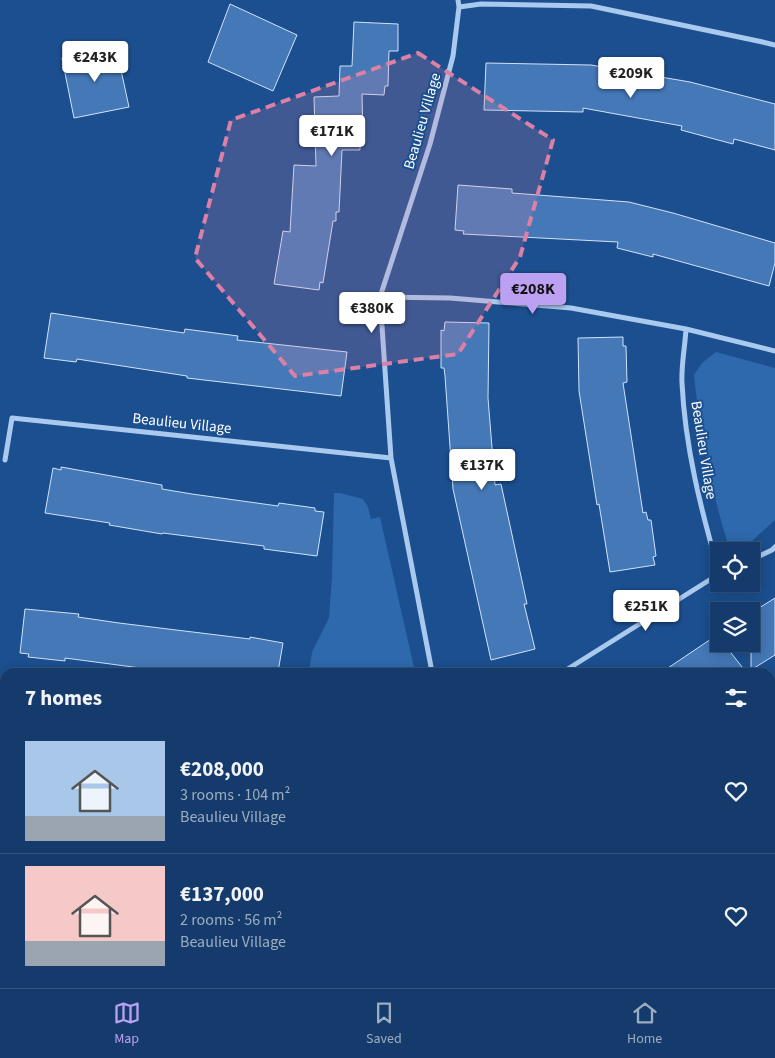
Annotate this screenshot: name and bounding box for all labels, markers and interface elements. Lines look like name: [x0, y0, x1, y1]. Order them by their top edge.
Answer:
pin: €243K: [60, 41, 130, 83]
text: €243K: [73, 46, 117, 68]
pin: €209K: [596, 56, 666, 99]
text: €209K: [609, 62, 653, 84]
street label: Beaulieu Village: [399, 71, 446, 172]
pin: €171K: [297, 114, 367, 157]
text: €171K: [310, 120, 354, 142]
pin: €208K: [498, 272, 568, 315]
text: €208K: [511, 278, 555, 300]
pin: €380K: [337, 292, 407, 334]
text: €380K: [350, 297, 394, 319]
street label: Beaulieu Village: [685, 399, 722, 501]
street label: Beaulieu Village: [131, 408, 232, 439]
pin: €137K: [447, 448, 517, 491]
text: €137K: [460, 454, 504, 476]
map controls: [710, 542, 760, 652]
button: locate: [710, 542, 760, 592]
pin: €251K: [611, 590, 681, 632]
text: €251K: [624, 595, 668, 617]
button: layers: [710, 602, 760, 652]
text: 7 homes: [25, 683, 102, 713]
icon: filters: [722, 684, 750, 712]
text: €208,000: [180, 754, 264, 784]
icon: home: [65, 761, 125, 821]
icon: heart: [722, 777, 750, 805]
text: 3 rooms · 104 m²: [180, 784, 290, 806]
text: Beaulieu Village: [180, 806, 286, 828]
text: €137,000: [180, 879, 264, 909]
icon: home: [65, 886, 125, 946]
icon: heart: [722, 902, 750, 930]
text: 2 rooms · 56 m²: [180, 909, 282, 931]
text: Beaulieu Village: [180, 931, 286, 953]
tab: Map: [113, 999, 141, 1049]
tab: Saved: [366, 999, 402, 1049]
tab: Home: [627, 999, 662, 1049]

